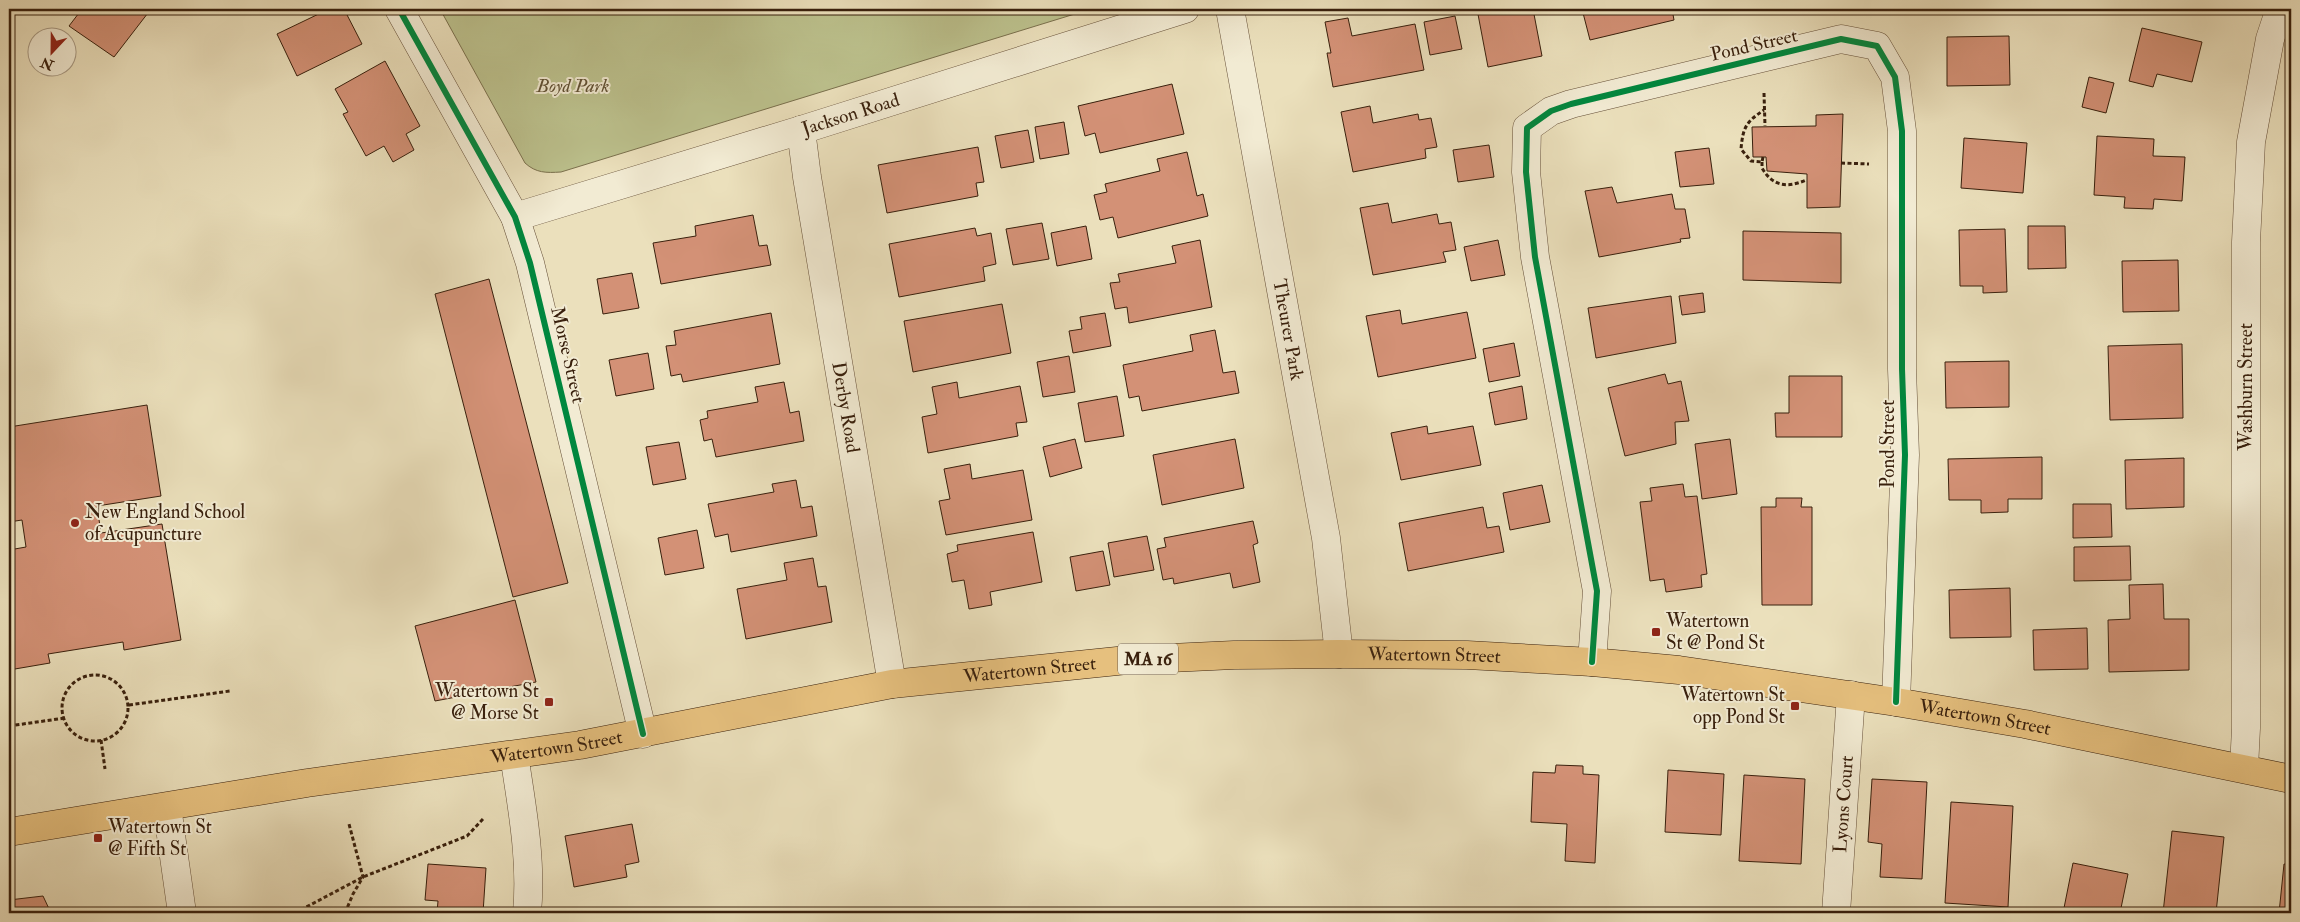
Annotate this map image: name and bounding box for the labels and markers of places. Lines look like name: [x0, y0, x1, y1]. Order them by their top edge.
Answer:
place label: New England School of Acupuncture: [85, 500, 245, 547]
marker: New England School of Acupuncture: [69, 517, 81, 529]
place label: Watertown St @ Pond St: [1665, 609, 1765, 655]
marker: Watertown St @ Pond St: [1650, 626, 1662, 638]
place label: Watertown St @ Morse St: [434, 679, 539, 725]
place label: Watertown St opp Pond St: [1680, 683, 1785, 730]
marker: Watertown St @ Morse St: [543, 696, 555, 708]
marker: Watertown St opp Pond St: [1789, 700, 1801, 712]
place label: Watertown St @ Fifth St: [107, 815, 212, 861]
marker: Watertown St @ Fifth St: [92, 832, 104, 844]

